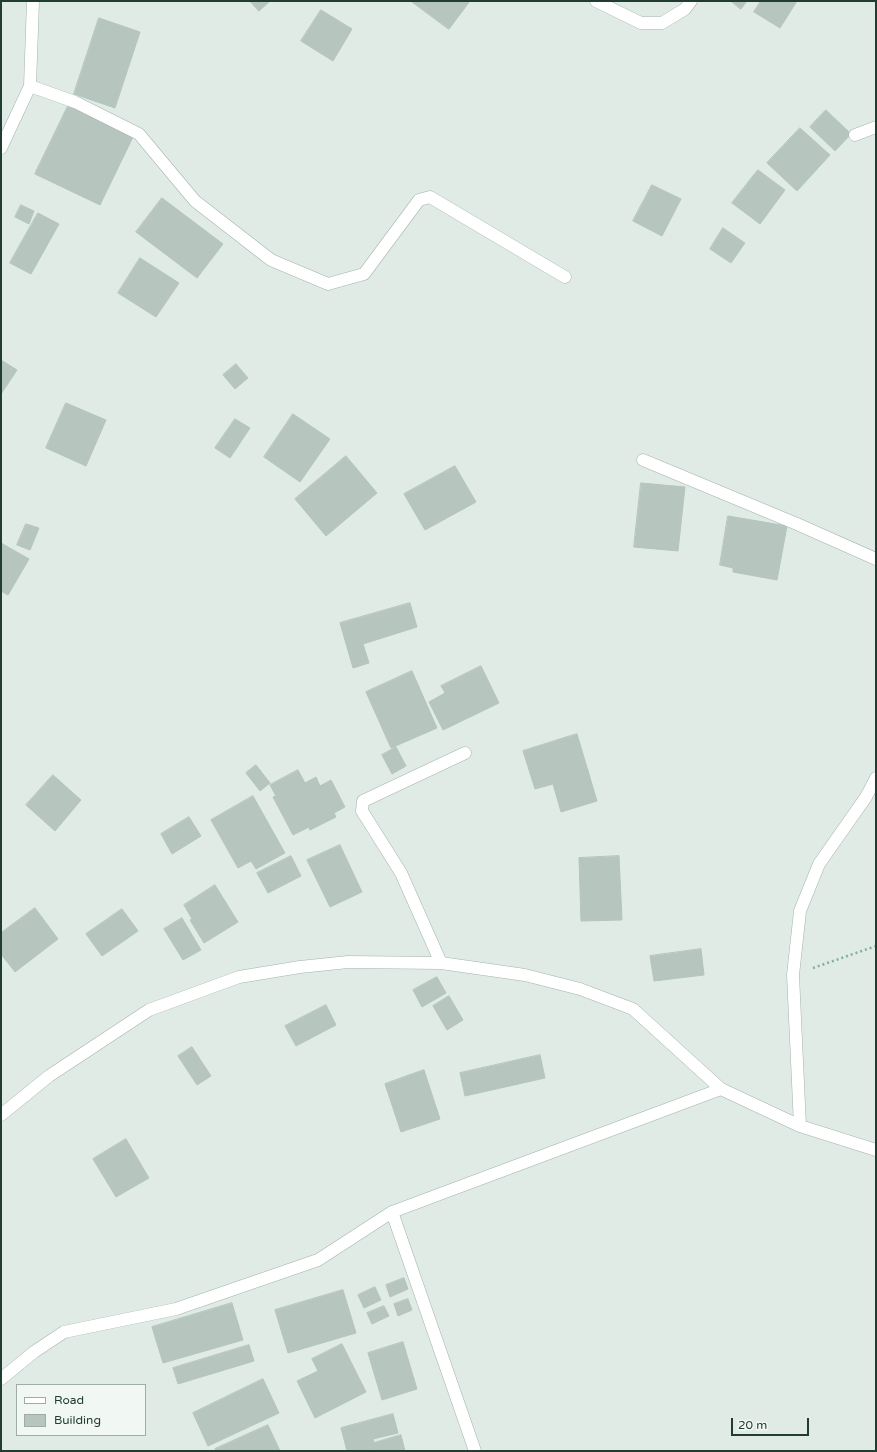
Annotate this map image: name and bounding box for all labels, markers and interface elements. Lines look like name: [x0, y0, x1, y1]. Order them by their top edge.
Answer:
legend: [16, 1384, 146, 1436]
text: Road: [54, 1393, 84, 1407]
scale bar: [733, 1410, 811, 1436]
text: Building: [54, 1413, 101, 1427]
text: 20 m: [738, 1418, 767, 1432]

